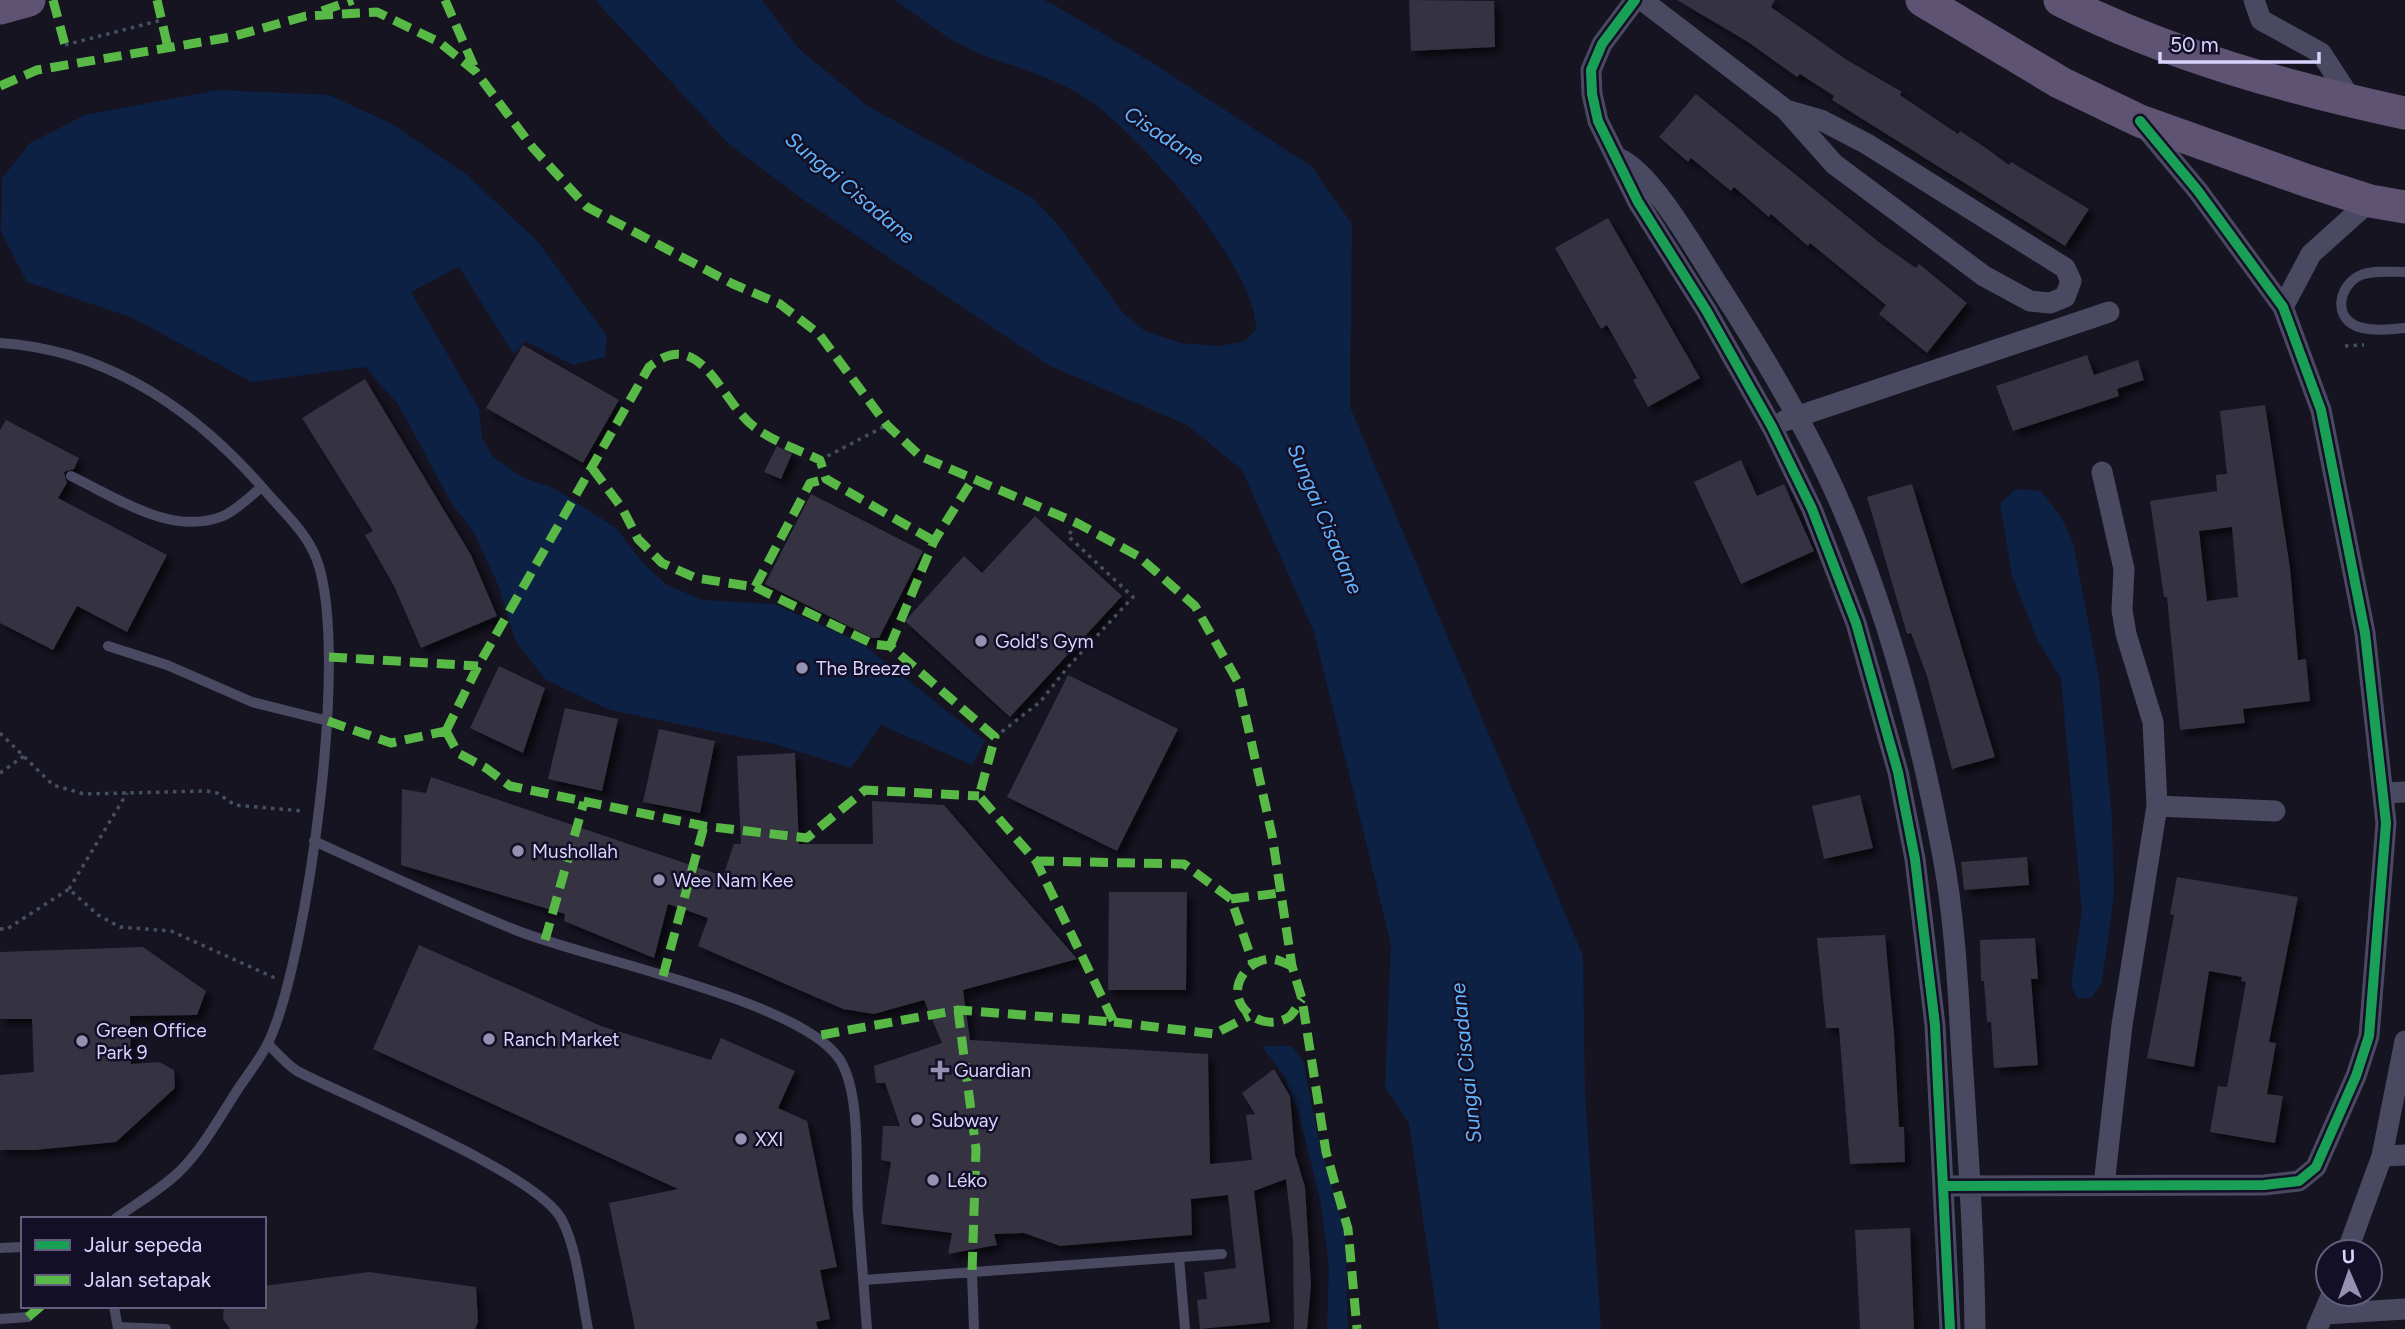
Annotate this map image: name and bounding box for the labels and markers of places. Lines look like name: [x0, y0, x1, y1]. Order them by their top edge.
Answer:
place label: Gold's Gym: [995, 630, 1094, 653]
marker: Gold's Gym: [973, 633, 989, 649]
place label: The Breeze: [816, 657, 911, 680]
marker: The Breeze: [794, 660, 810, 676]
place label: Mushollah: [532, 840, 618, 863]
marker: Mushollah: [510, 843, 526, 859]
place label: Wee Nam Kee: [673, 869, 793, 892]
marker: Wee Nam Kee: [651, 872, 667, 888]
place label: Green Office Park 9: [96, 1019, 207, 1064]
place label: Ranch Market: [503, 1028, 620, 1051]
marker: Ranch Market: [481, 1031, 497, 1047]
marker: Green Office Park 9: [74, 1033, 90, 1049]
place label: Guardian: [954, 1059, 1031, 1082]
marker: Guardian: [932, 1062, 948, 1078]
place label: Subway: [931, 1109, 998, 1132]
marker: Subway: [909, 1112, 925, 1128]
place label: XXI: [755, 1128, 783, 1151]
marker: XXI: [733, 1131, 749, 1147]
place label: Léko: [947, 1169, 987, 1192]
marker: Léko: [925, 1172, 941, 1188]

